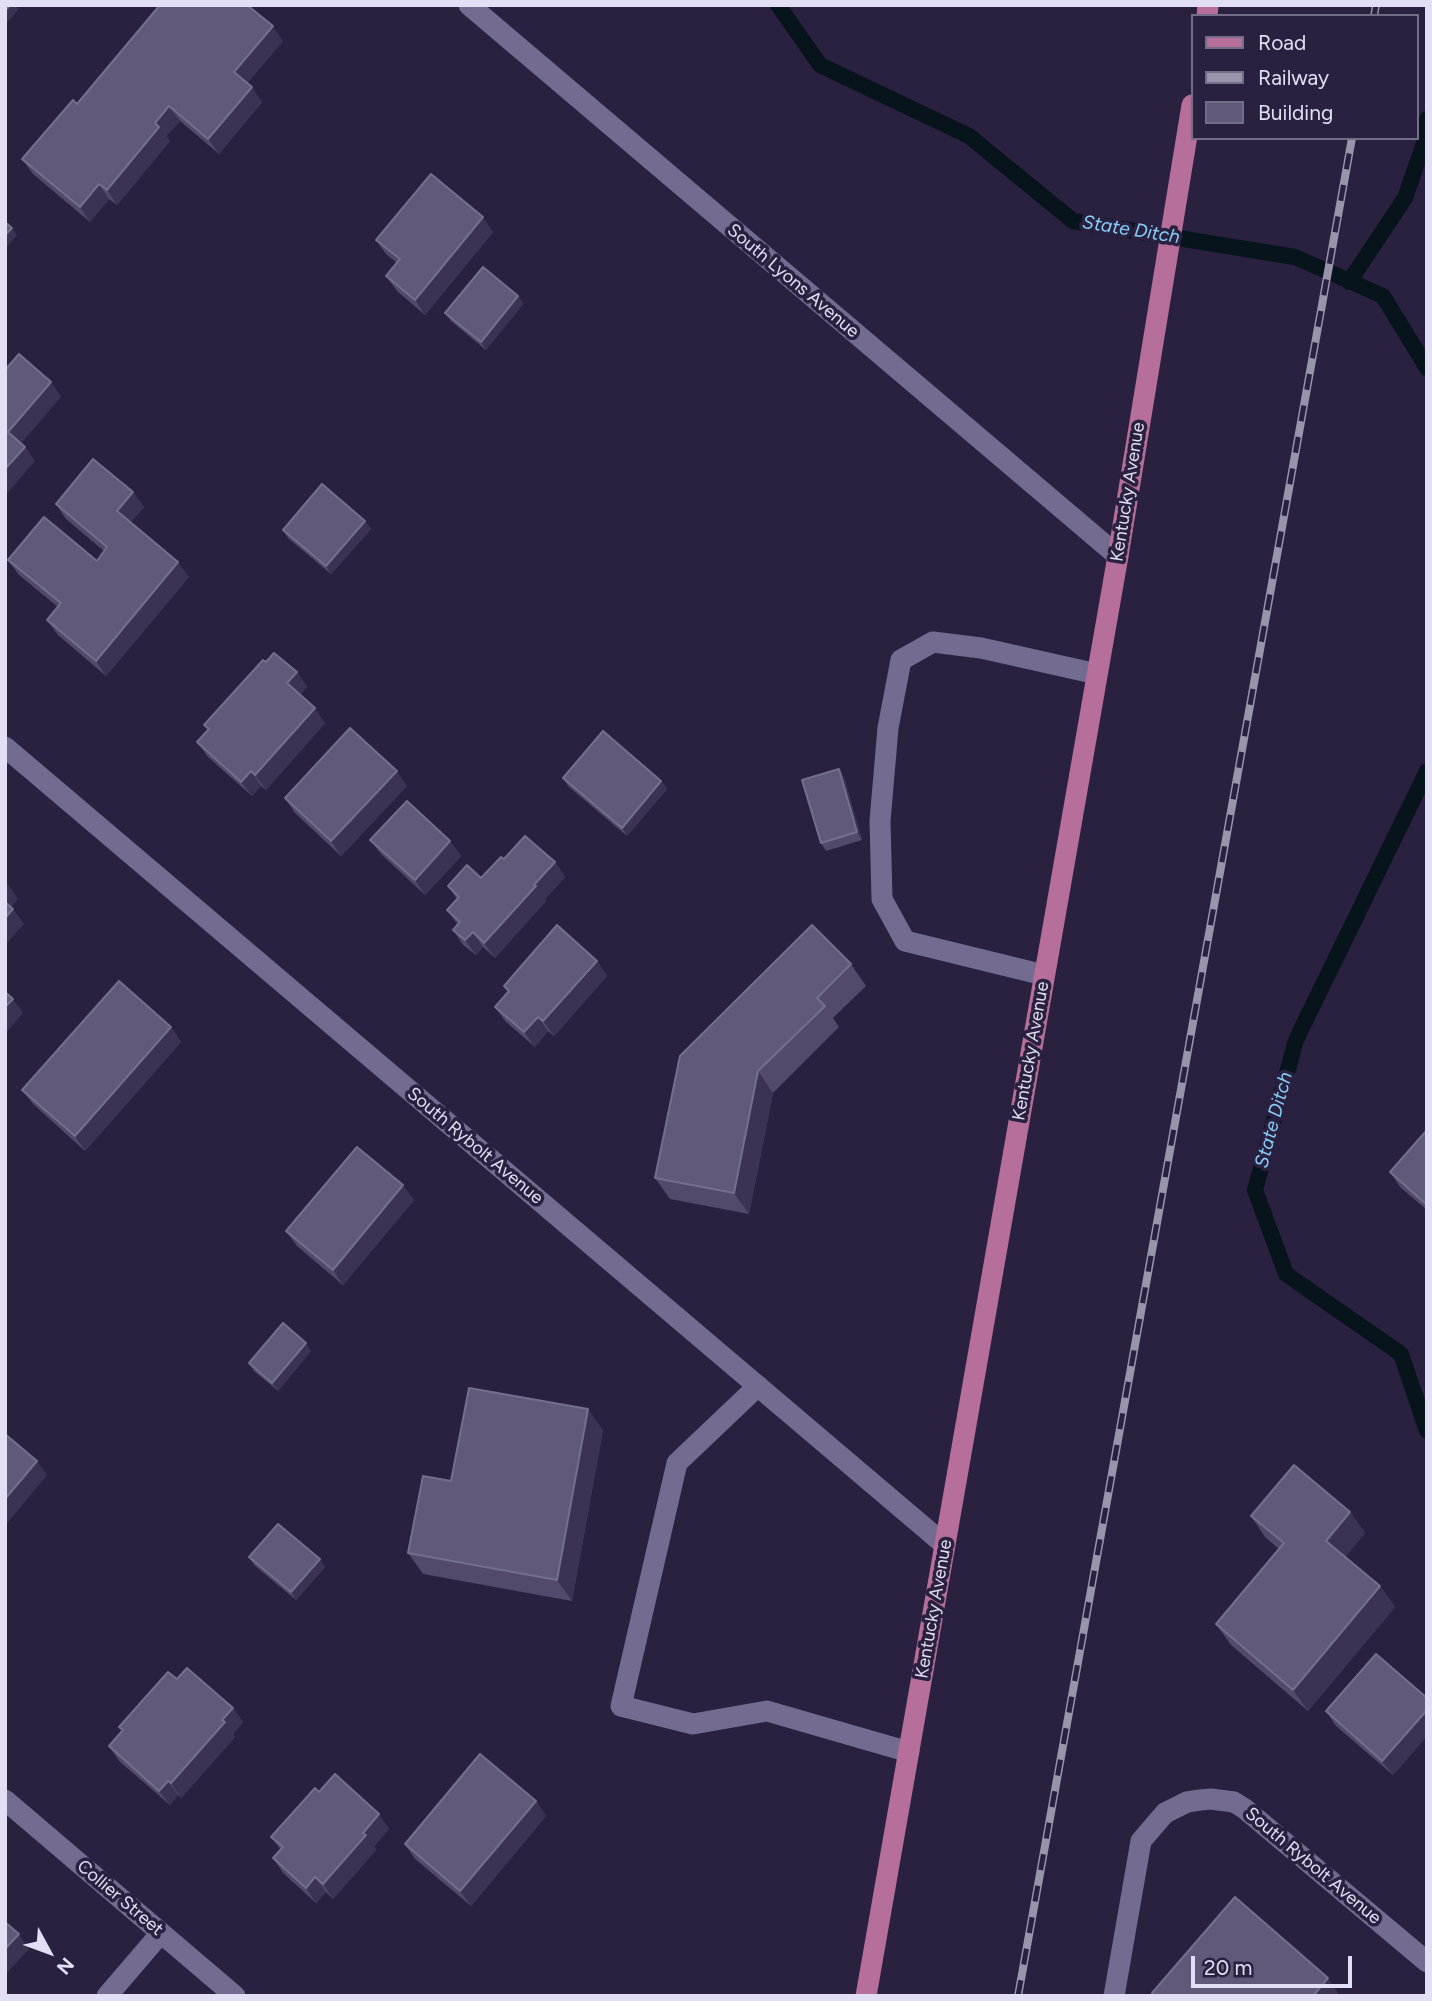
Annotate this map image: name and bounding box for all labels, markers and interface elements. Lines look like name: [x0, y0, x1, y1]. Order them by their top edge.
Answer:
legend: [1190, 14, 1418, 140]
text: Road: [1258, 30, 1306, 55]
text: Railway: [1258, 65, 1329, 90]
text: Building: [1258, 100, 1333, 125]
water label: State Ditch: [1081, 211, 1181, 249]
street label: South Lyons Avenue: [723, 220, 863, 342]
street label: Kentucky Avenue: [1106, 421, 1150, 563]
street label: Kentucky Avenue: [1008, 980, 1054, 1122]
water label: State Ditch: [1250, 1070, 1298, 1170]
street label: South Rybolt Avenue: [403, 1083, 547, 1209]
street label: Kentucky Avenue: [911, 1538, 957, 1680]
street label: South Rybolt Avenue: [1241, 1803, 1385, 1929]
street label: Collier Street: [72, 1856, 168, 1940]
north arrow: [14, 1917, 84, 1987]
scale bar: [1194, 1941, 1355, 1985]
text: N: [52, 1953, 79, 1979]
text: 20 m: [1204, 1955, 1252, 1980]

